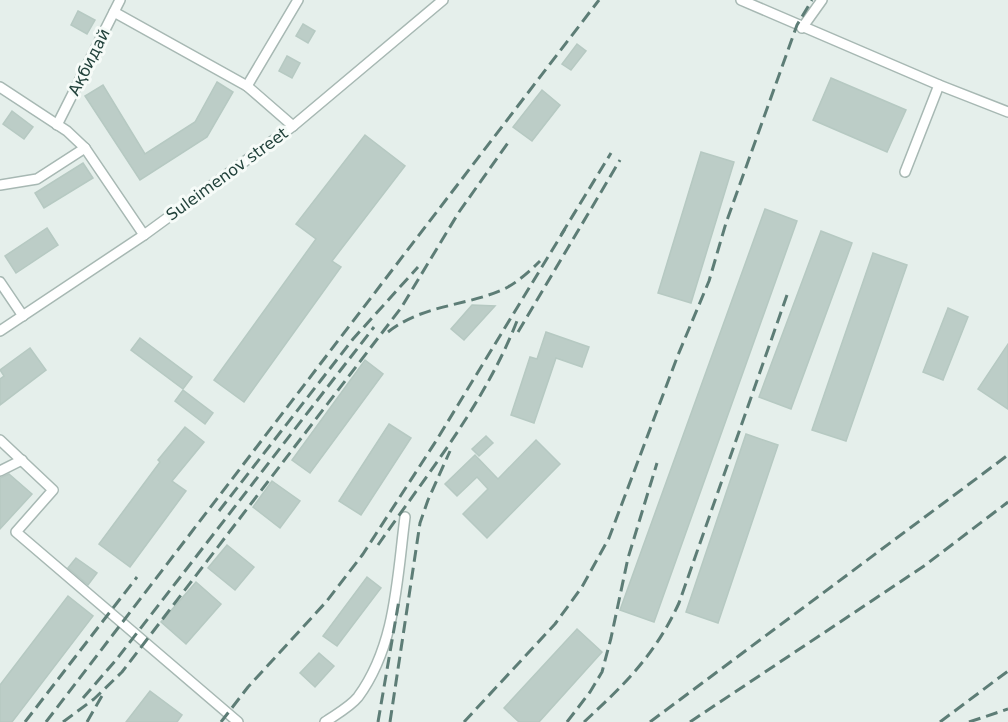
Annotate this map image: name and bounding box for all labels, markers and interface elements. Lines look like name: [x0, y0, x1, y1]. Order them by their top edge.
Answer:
street label: Ақбидай: [64, 26, 114, 98]
street label: Suleimenov street: [162, 123, 292, 225]

